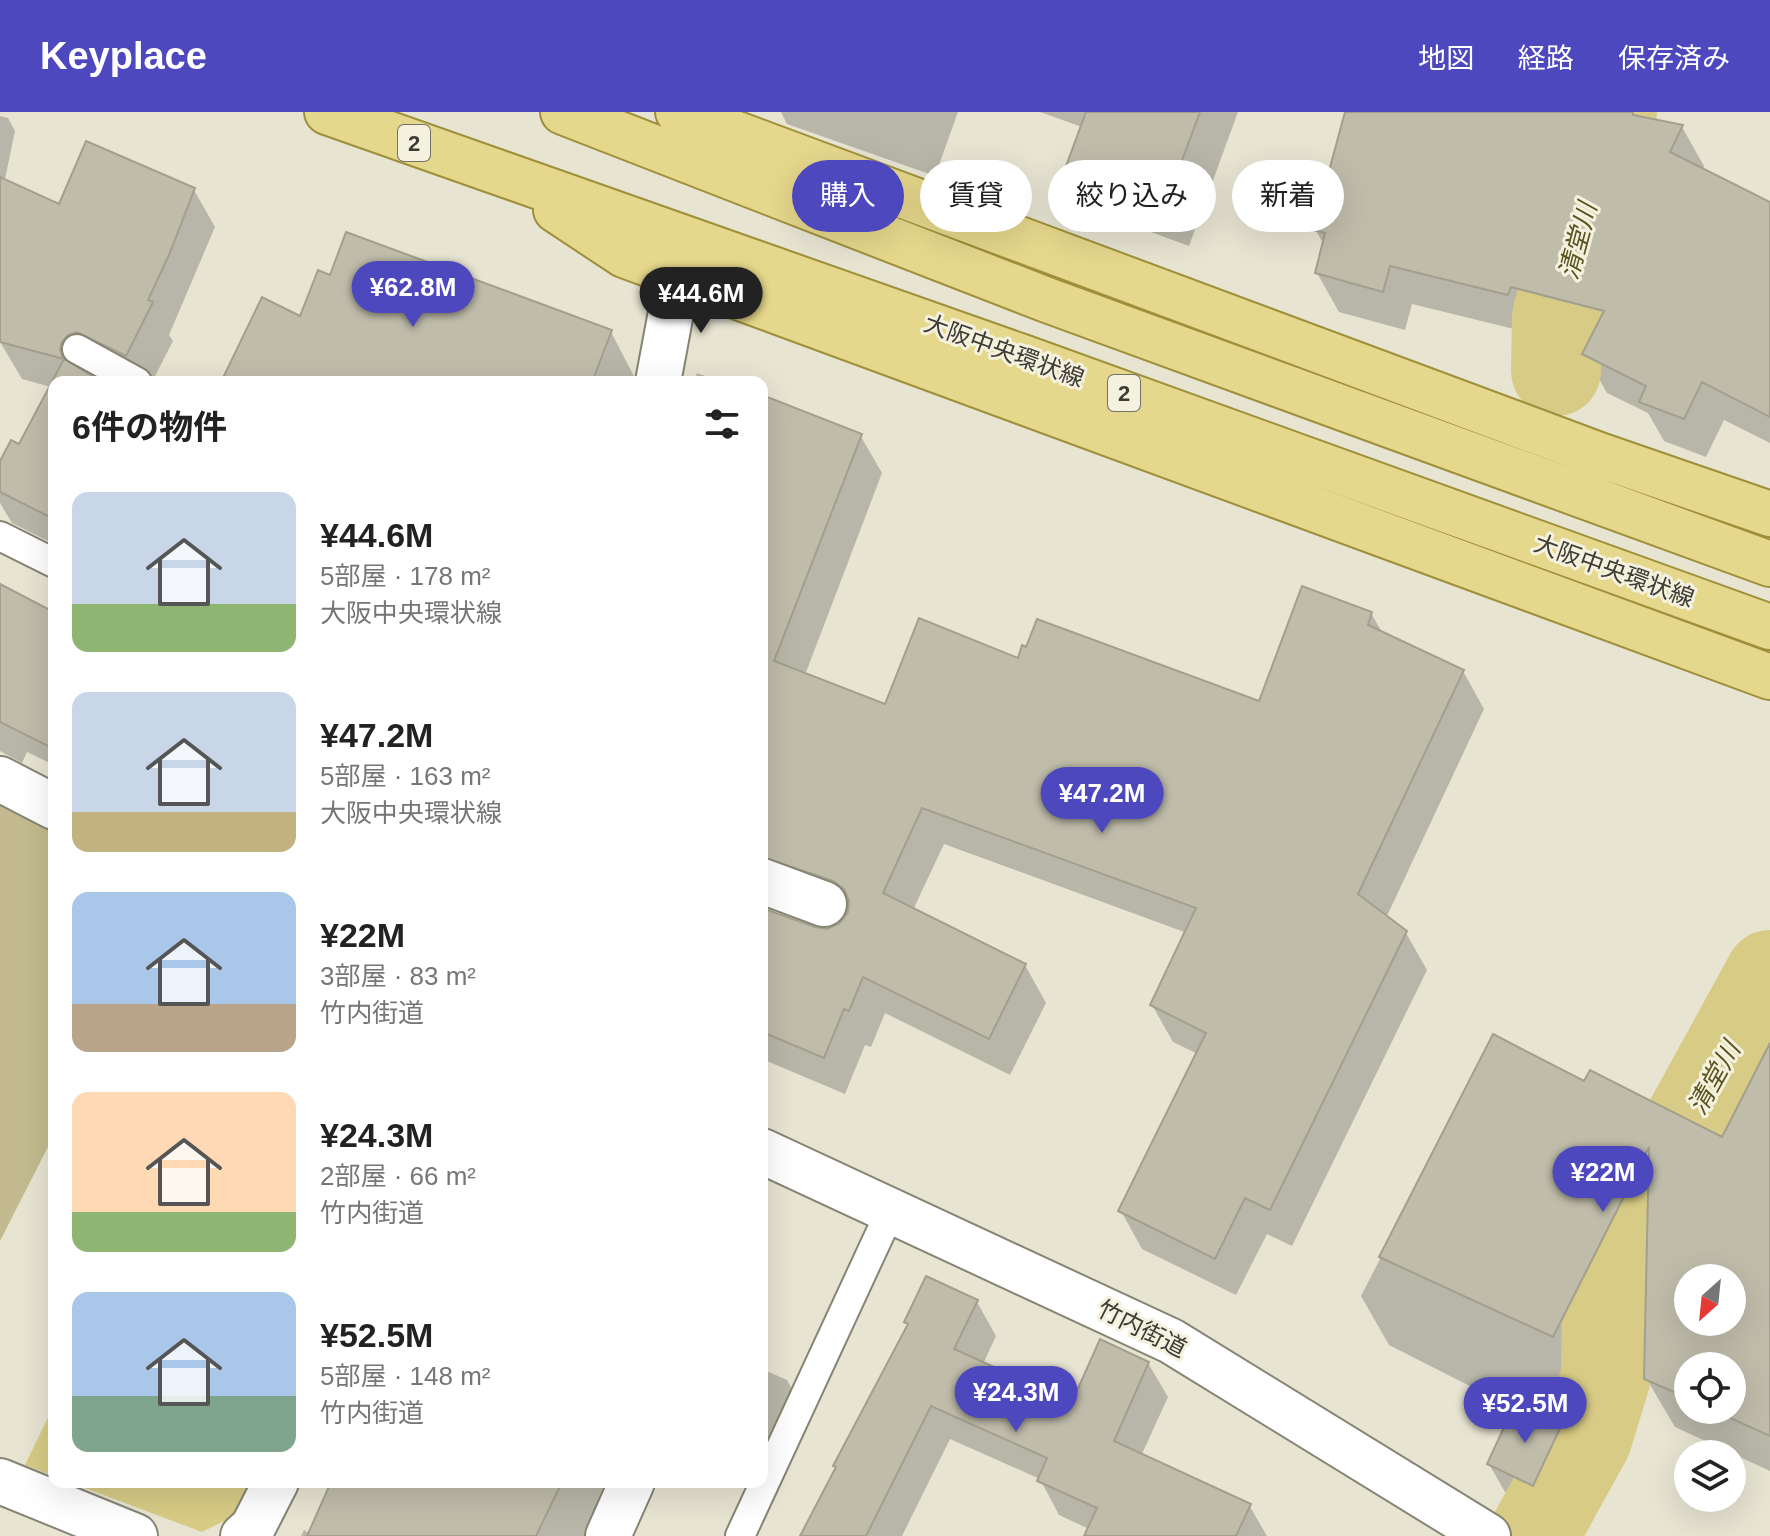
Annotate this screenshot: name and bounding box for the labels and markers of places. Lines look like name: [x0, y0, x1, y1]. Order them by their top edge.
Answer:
pin: ¥62.8M: [348, 261, 478, 329]
pin: ¥44.6M: [636, 267, 766, 335]
pin: ¥47.2M: [1037, 767, 1167, 835]
pin: ¥22M: [1556, 1146, 1650, 1214]
pin: ¥24.3M: [951, 1366, 1081, 1434]
pin: ¥52.5M: [1460, 1377, 1590, 1445]

